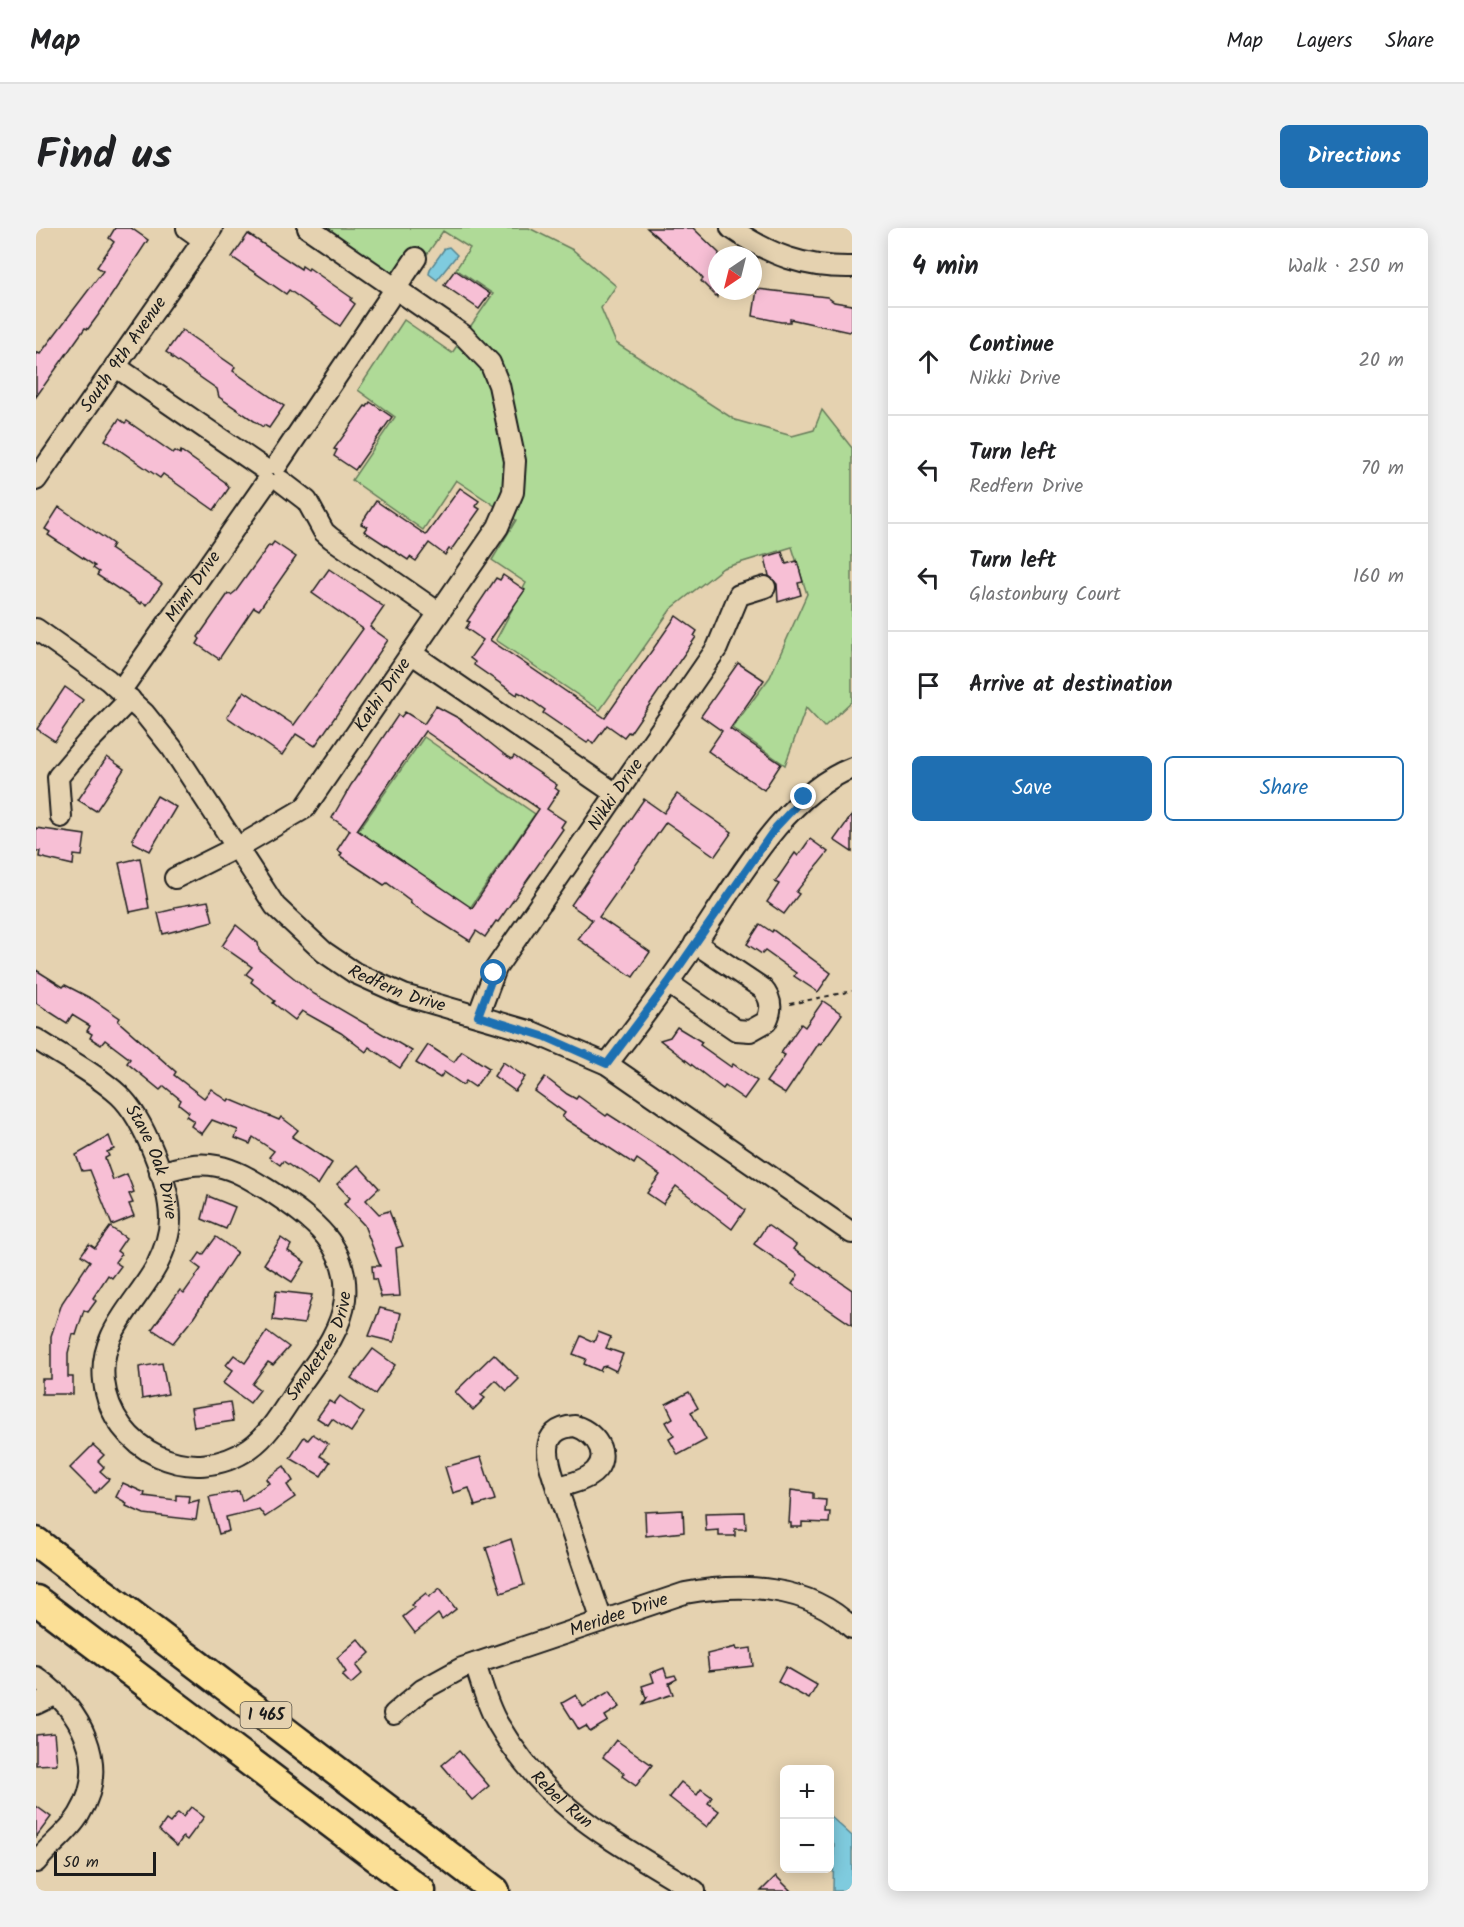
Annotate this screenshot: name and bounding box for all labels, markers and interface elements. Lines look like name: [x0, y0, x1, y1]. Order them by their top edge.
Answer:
text: Map: [30, 19, 81, 64]
text: Map: [1226, 25, 1263, 58]
text: Layers: [1296, 25, 1352, 58]
text: Share: [1385, 25, 1434, 58]
text: Find us: [36, 123, 172, 190]
button: Directions: [1280, 125, 1428, 188]
north arrow: [708, 246, 762, 300]
text: 4 min: [912, 246, 979, 288]
text: Walk · 250 m: [1288, 251, 1404, 283]
street label: South 9th Avenue: [73, 291, 174, 419]
text: Continue: [969, 328, 1054, 363]
icon: ahead: [912, 345, 945, 378]
text: 20 m: [1358, 345, 1404, 377]
text: Nikki Drive: [969, 363, 1061, 395]
text: Turn left: [969, 436, 1056, 471]
icon: left: [912, 453, 945, 486]
text: 70 m: [1361, 453, 1404, 485]
text: Redfern Drive: [969, 471, 1083, 503]
text: Turn left: [969, 544, 1056, 579]
street label: Mimi Drive: [158, 545, 229, 629]
icon: left: [912, 561, 945, 594]
text: 160 m: [1353, 561, 1404, 593]
text: Glastonbury Court: [969, 579, 1121, 611]
street label: Kathi Drive: [347, 652, 419, 738]
text: Arrive at destination: [969, 668, 1172, 703]
icon: arrive: [912, 669, 945, 702]
street label: Nikki Drive: [580, 752, 651, 837]
button: Save: [912, 756, 1152, 821]
button: Share: [1164, 756, 1404, 821]
route end: [790, 783, 816, 809]
street label: Redfern Drive: [341, 957, 449, 1021]
route start: [480, 959, 506, 985]
street label: Stave Oak Drive: [117, 1098, 185, 1220]
street label: Smoketree Drive: [279, 1291, 360, 1407]
street label: Meridee Drive: [566, 1585, 672, 1645]
road number: I 465: [240, 1702, 292, 1728]
street label: Rebel Run: [523, 1764, 599, 1837]
map controls: [780, 1765, 834, 1873]
button: +: [780, 1765, 834, 1819]
button: −: [780, 1819, 834, 1873]
scale bar: [54, 1849, 156, 1876]
text: 50 m: [63, 1850, 99, 1875]

